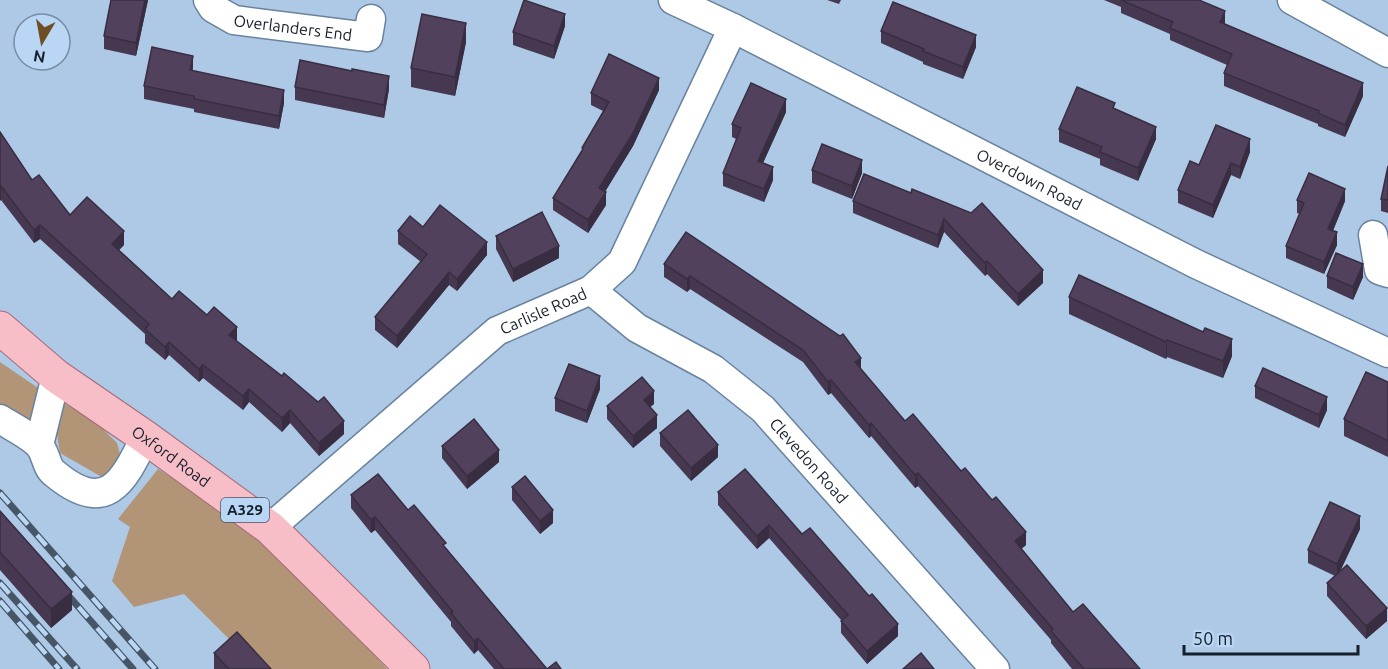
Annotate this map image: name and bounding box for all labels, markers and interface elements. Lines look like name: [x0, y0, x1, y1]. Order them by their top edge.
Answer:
street label: Overlanders End: [233, 11, 353, 44]
north arrow: [12, 12, 72, 72]
text: N: [32, 47, 47, 67]
street label: Overdown Road: [974, 145, 1085, 213]
street label: Carlisle Road: [497, 284, 589, 338]
street label: Clevedon Road: [766, 414, 852, 507]
street label: Oxford Road: [129, 422, 214, 490]
road number: A329: [221, 498, 269, 522]
scale bar: [1184, 618, 1358, 656]
text: 50 m: [1193, 628, 1233, 648]

